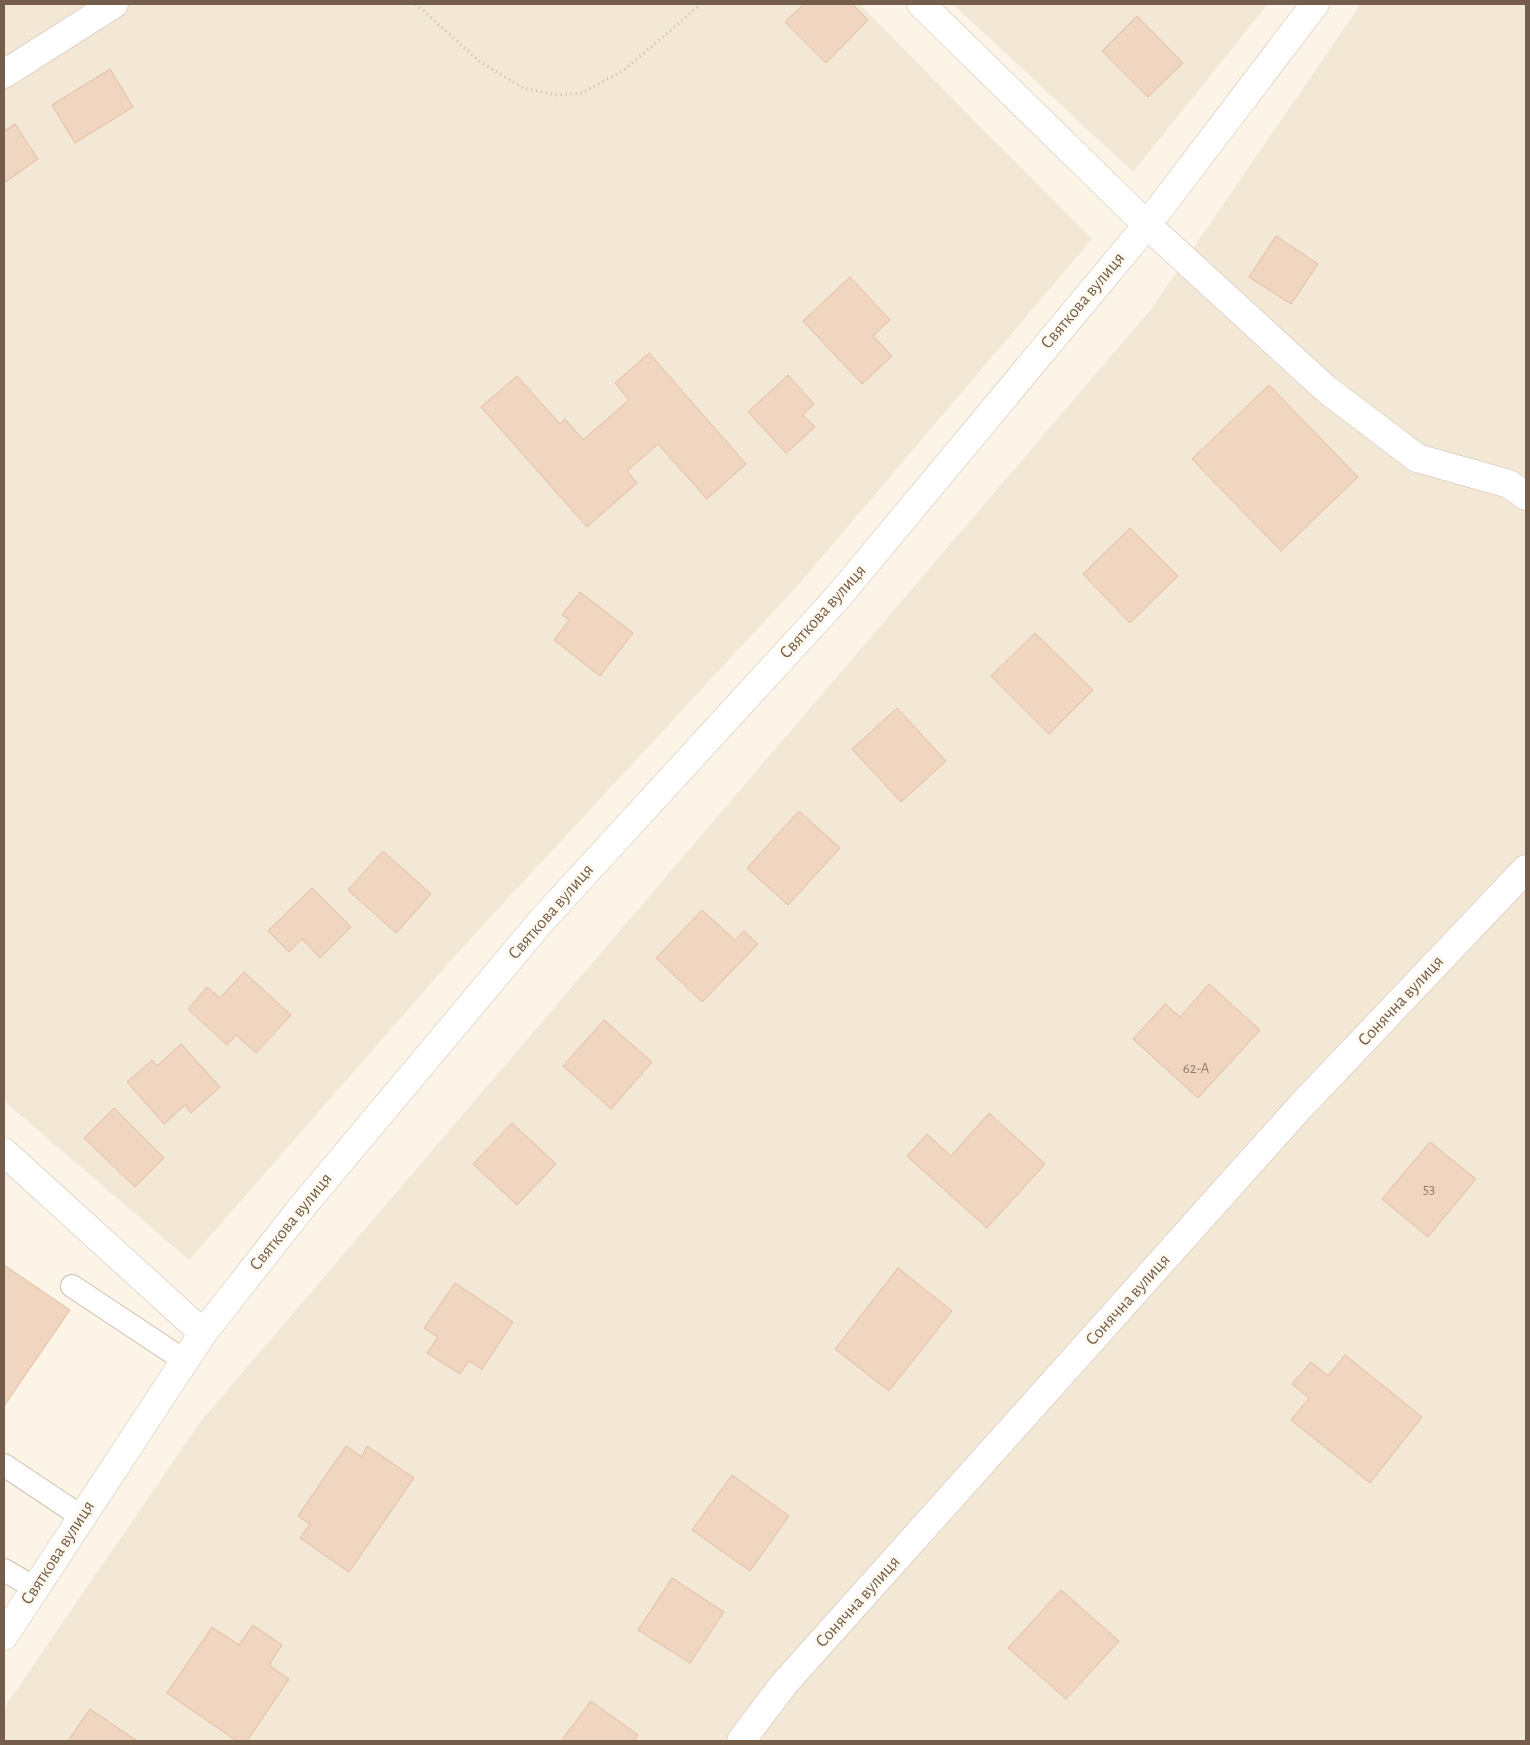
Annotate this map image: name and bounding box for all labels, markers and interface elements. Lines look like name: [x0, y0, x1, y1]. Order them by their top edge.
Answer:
street label: Святкова вулиця: [1038, 249, 1128, 353]
street label: Святкова вулиця: [776, 561, 870, 663]
street label: Святкова вулиця: [505, 861, 597, 963]
street label: Сонячна вулиця: [1355, 952, 1447, 1050]
house number: 62-А: [1183, 1061, 1209, 1076]
street label: Святкова вулиця: [246, 1170, 336, 1274]
house number: 53: [1423, 1182, 1435, 1197]
street label: Сонячна вулиця: [1082, 1251, 1174, 1349]
street label: Святкова вулиця: [18, 1498, 98, 1608]
street label: Сонячна вулиця: [812, 1553, 904, 1651]

